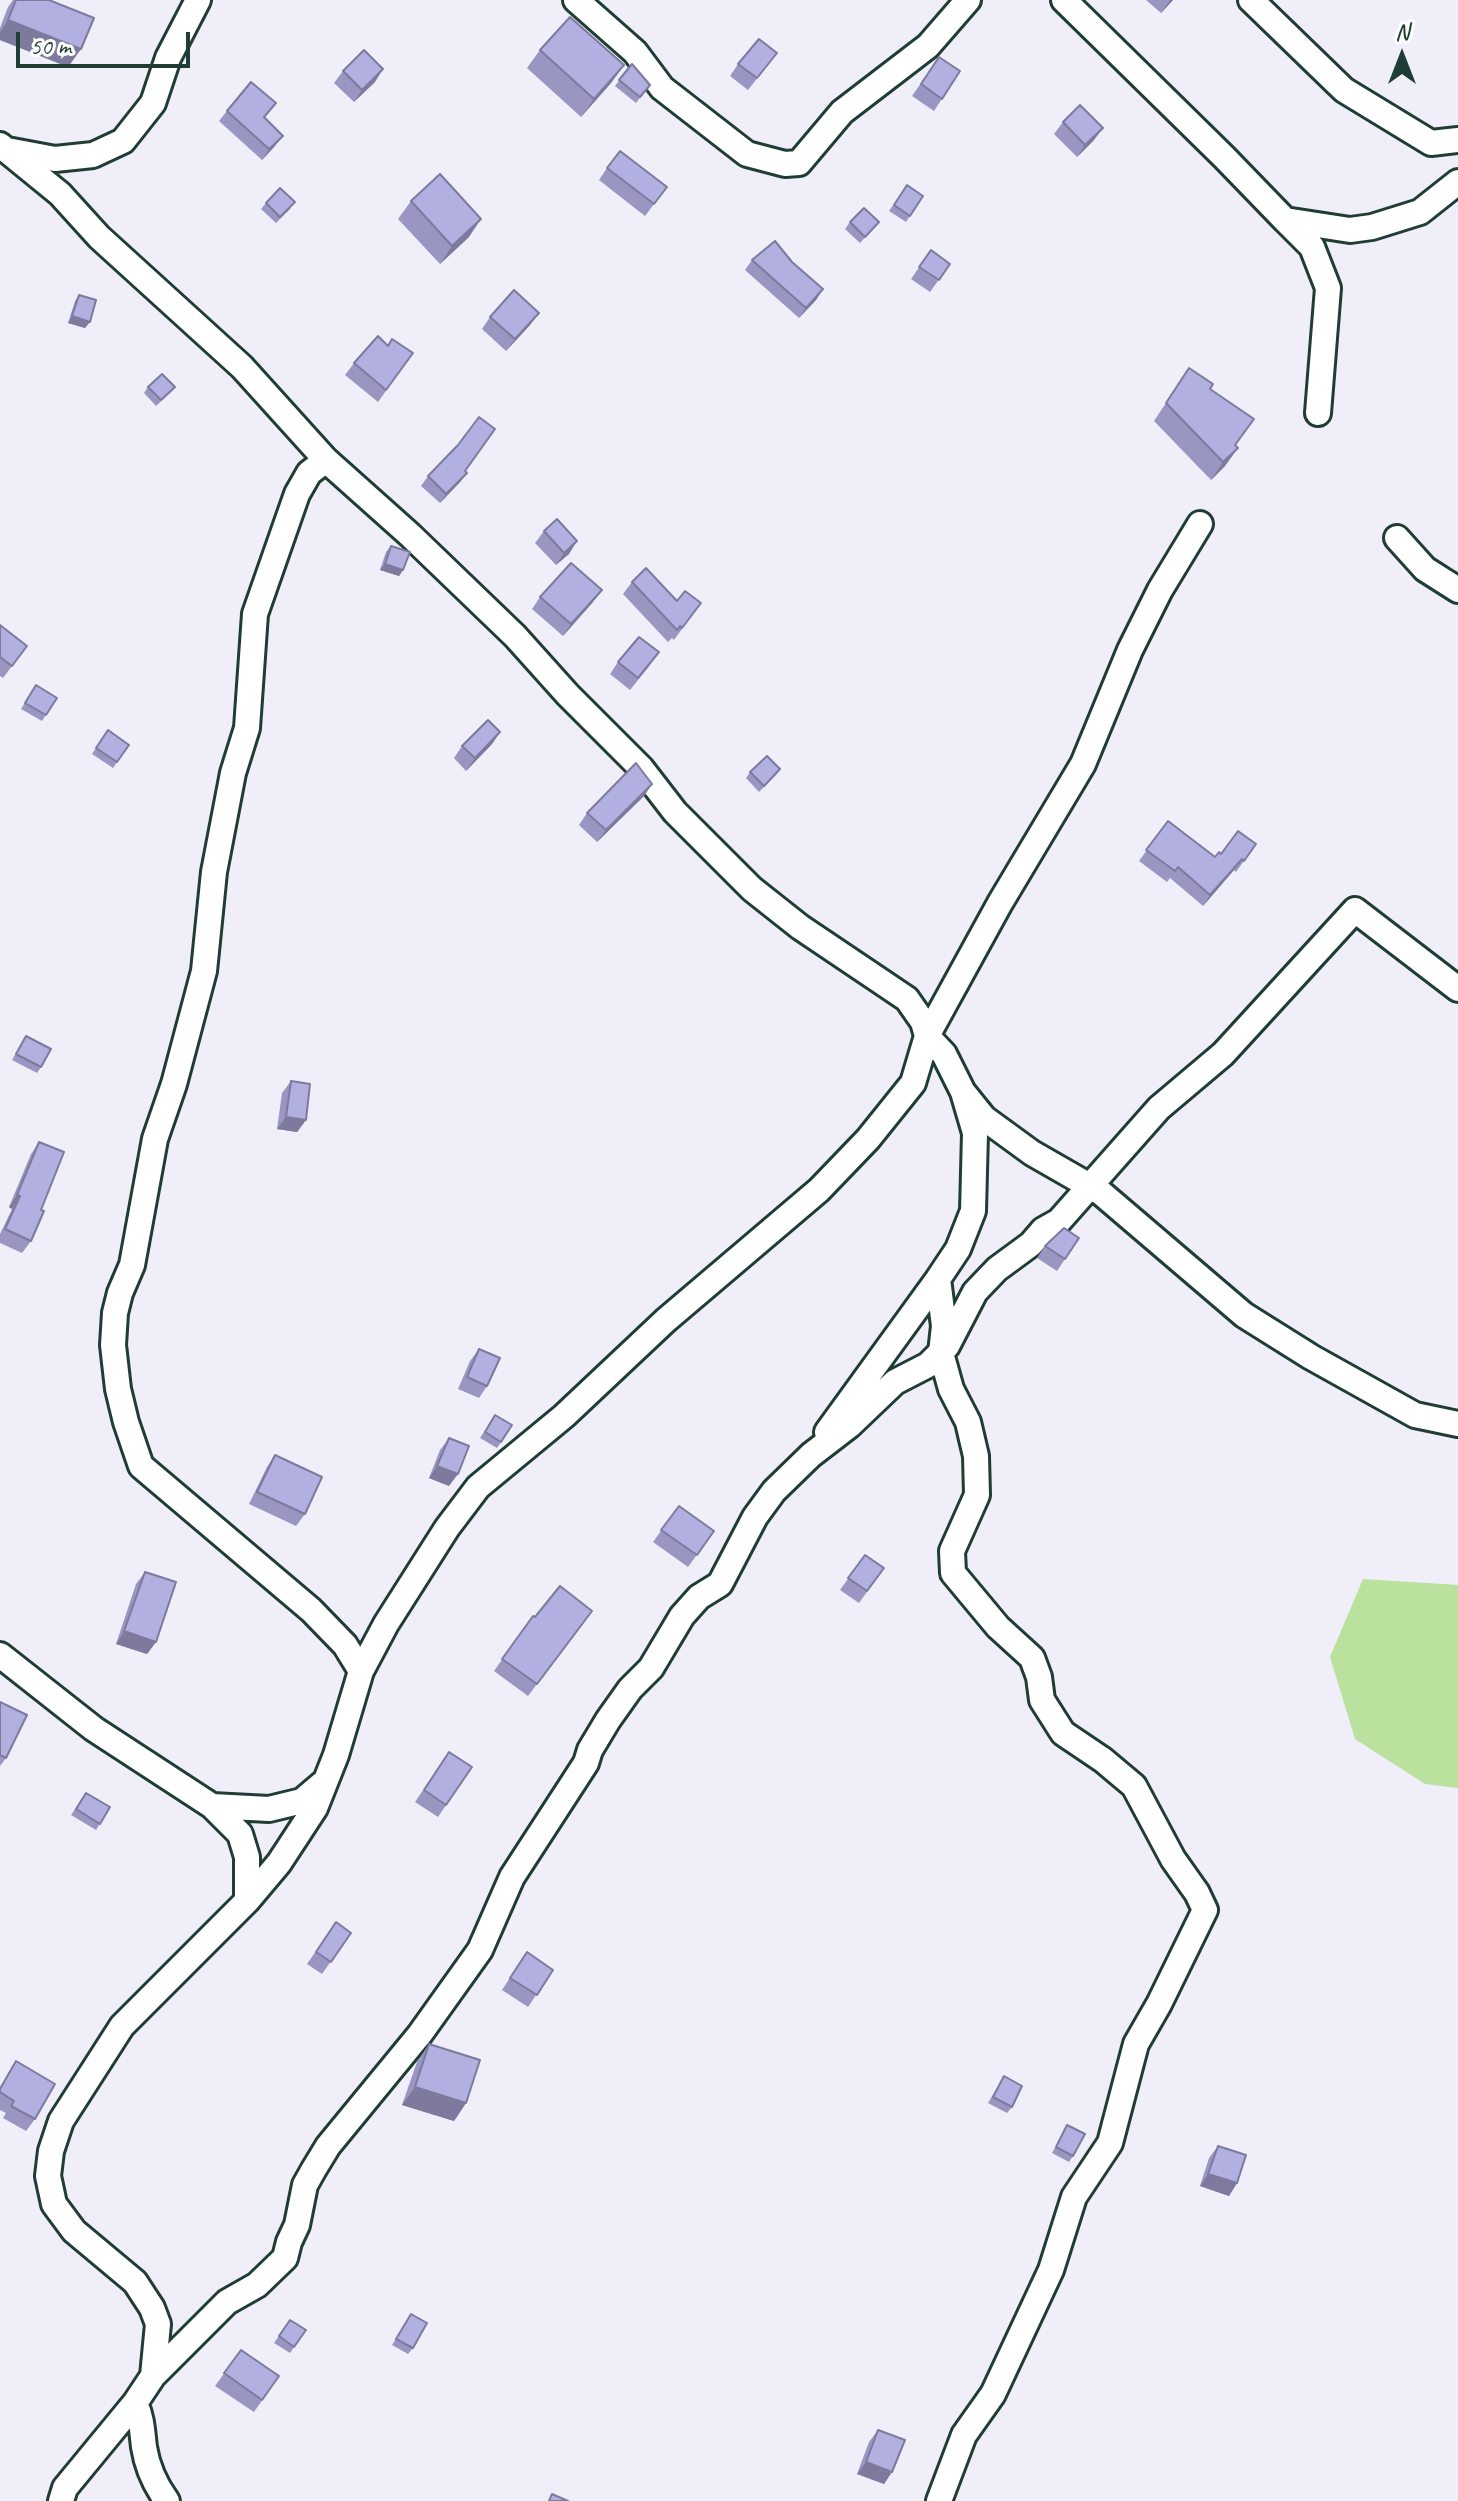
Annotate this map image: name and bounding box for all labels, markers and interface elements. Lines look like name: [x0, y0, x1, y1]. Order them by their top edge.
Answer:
scale bar: [20, 16, 194, 66]
north arrow: [1362, 16, 1442, 96]
text: N: [1395, 18, 1409, 46]
text: 50 m: [30, 31, 71, 61]

